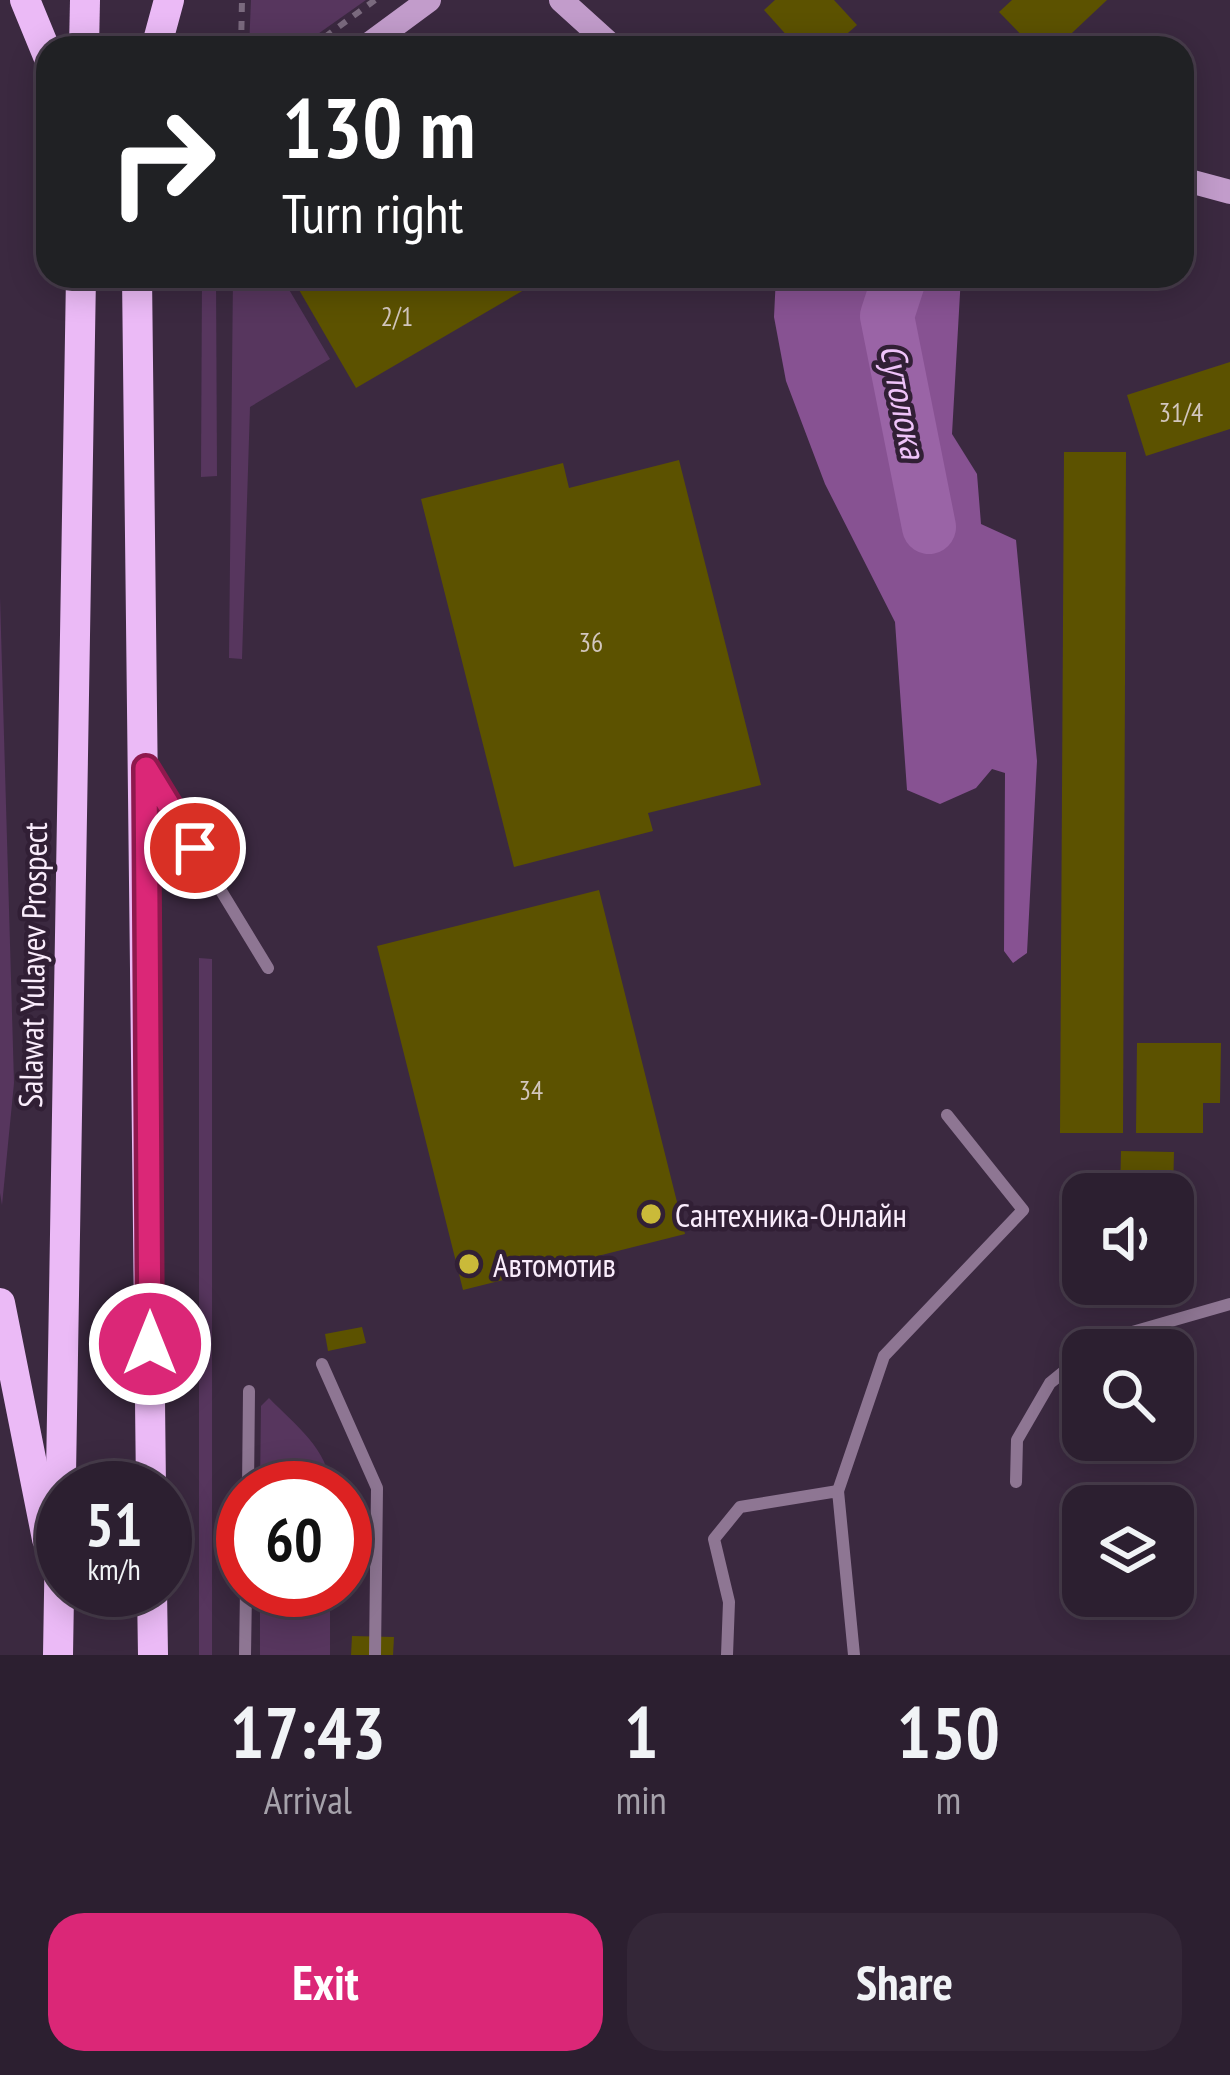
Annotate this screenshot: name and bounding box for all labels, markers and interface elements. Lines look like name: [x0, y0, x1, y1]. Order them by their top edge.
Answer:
text: 130 m: [282, 72, 475, 181]
icon: right: [84, 84, 240, 240]
text: Turn right: [282, 178, 463, 248]
house number: 2/1: [381, 299, 413, 333]
water label: Сутолока: [870, 340, 938, 464]
house number: 31/4: [1159, 395, 1203, 429]
house number: 36: [579, 625, 603, 659]
pin: [144, 797, 246, 899]
icon: arrive: [162, 815, 228, 881]
street label: Salawat Yulayev Prospect: [8, 822, 56, 1108]
house number: 34: [519, 1073, 543, 1107]
map controls: [1062, 1173, 1194, 1617]
button: sound: [1062, 1173, 1194, 1305]
place label: Сантехника-Онлайн: [675, 1193, 907, 1236]
marker: Сантехника-Онлайн: [638, 1201, 664, 1227]
place label: Автомотив: [493, 1243, 616, 1286]
marker: Автомотив: [456, 1251, 482, 1277]
position arrow: [87, 1281, 213, 1407]
button: search: [1062, 1329, 1194, 1461]
speed limit sign: 60: [216, 1461, 372, 1617]
text: 51: [85, 1485, 143, 1563]
button: layers: [1062, 1485, 1194, 1617]
text: km/h: [87, 1549, 141, 1588]
text: 17:43: [230, 1685, 386, 1778]
text: 1: [624, 1685, 658, 1778]
text: 150: [897, 1685, 1000, 1778]
text: Arrival: [264, 1774, 352, 1825]
text: min: [616, 1774, 667, 1825]
text: m: [936, 1774, 961, 1825]
button: Exit: [48, 1913, 603, 2051]
button: Share: [627, 1913, 1182, 2051]

